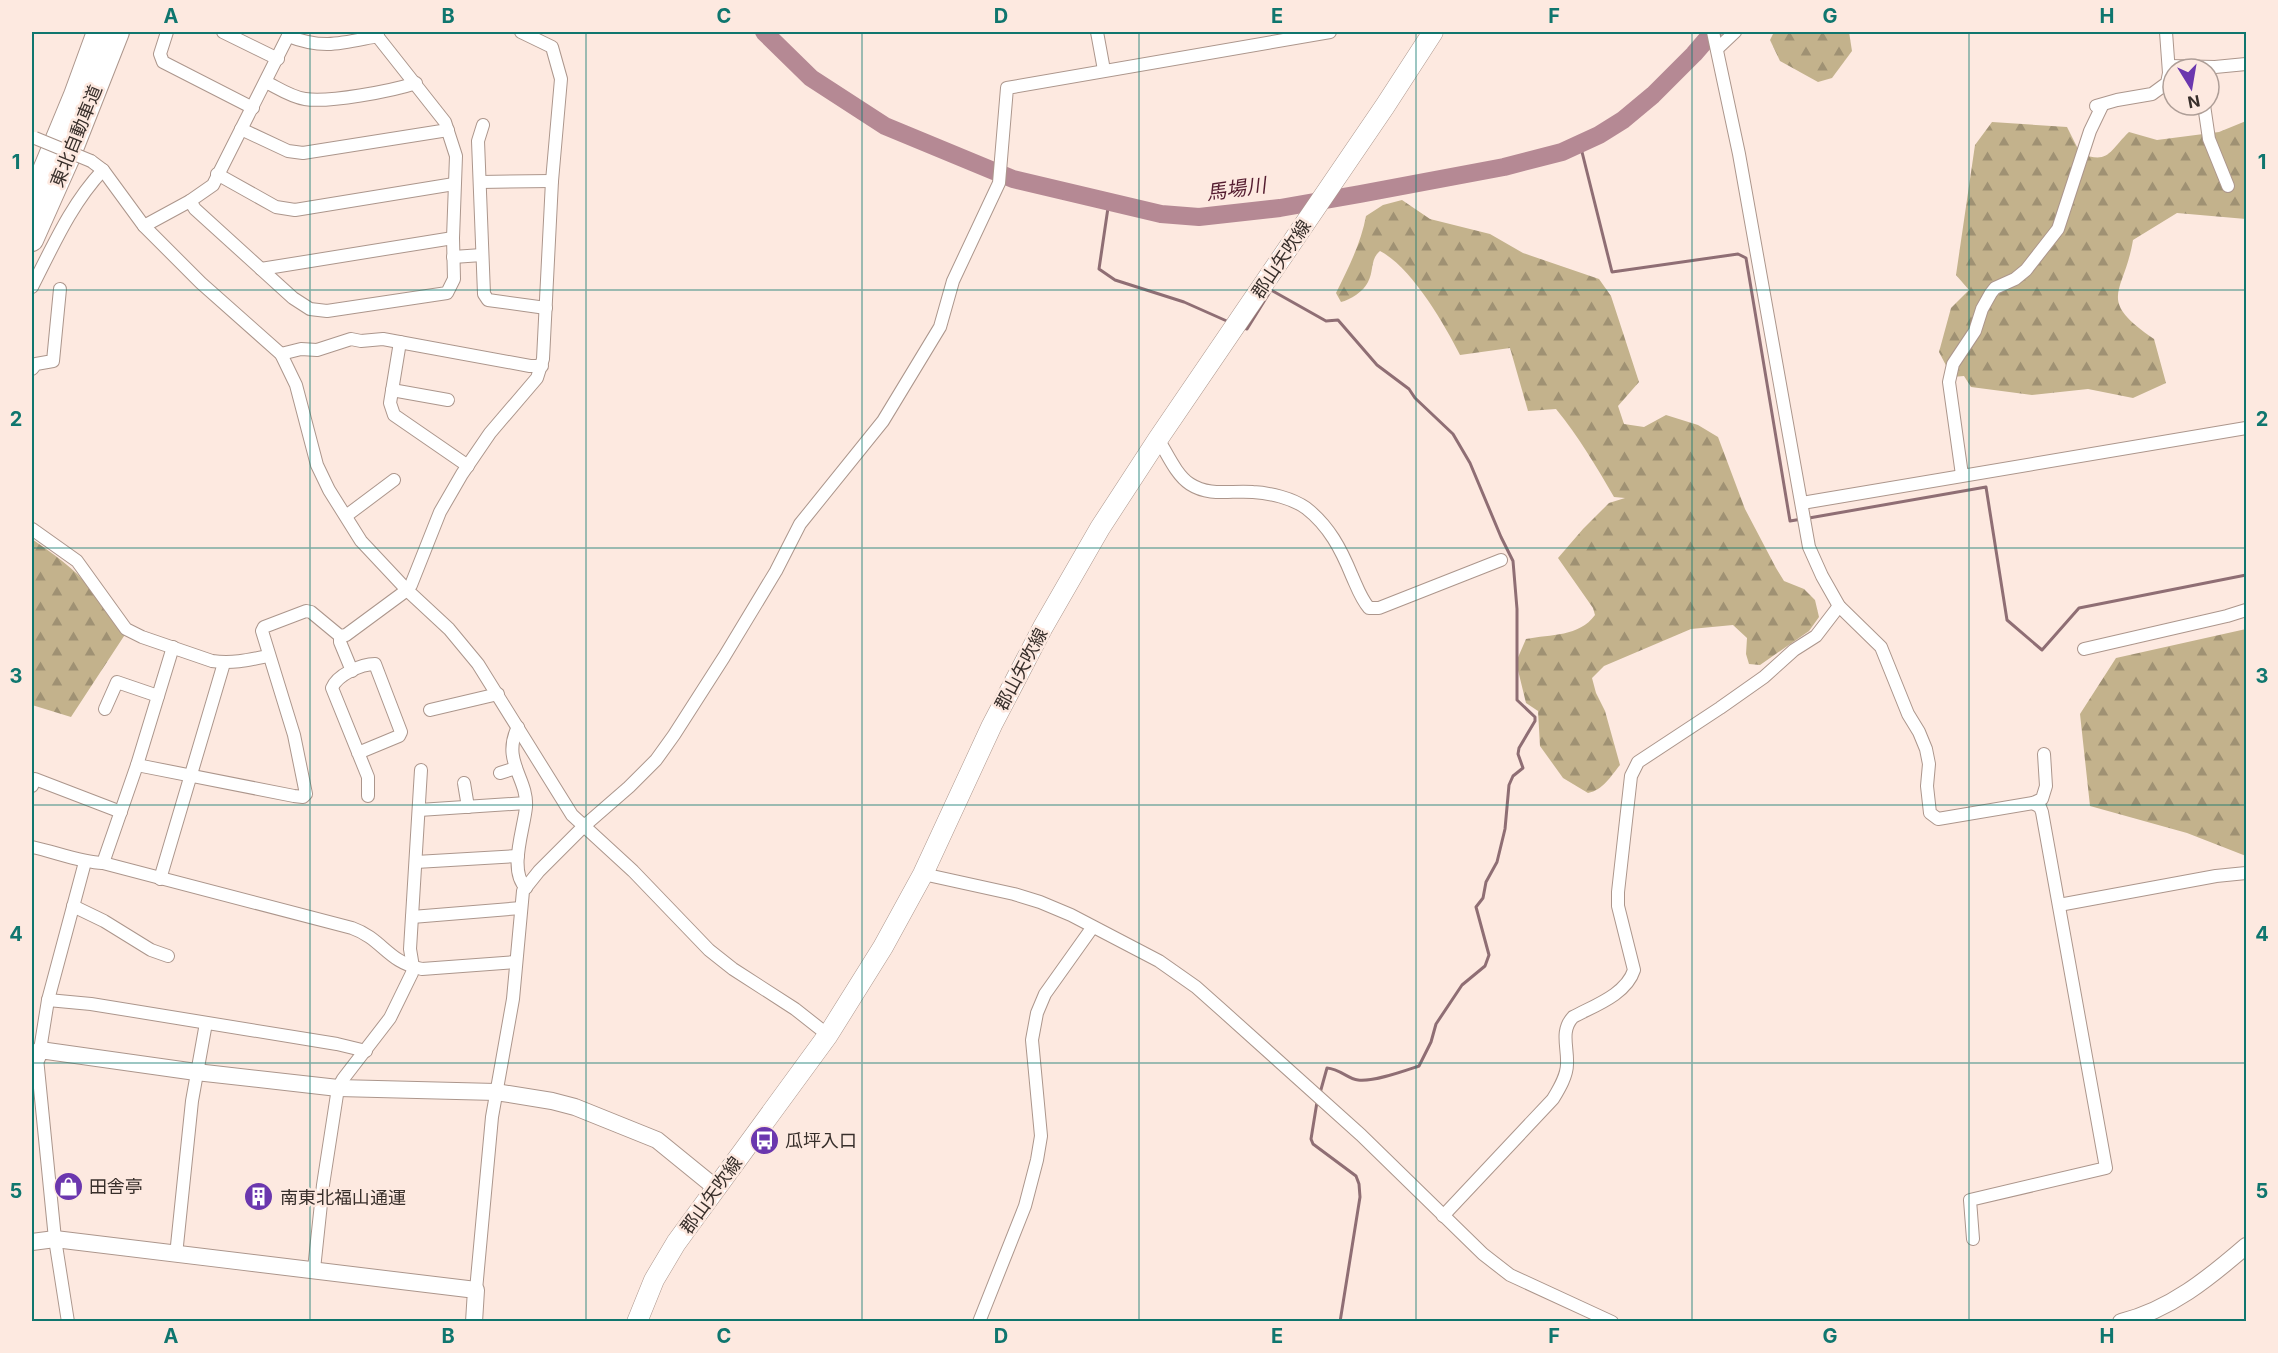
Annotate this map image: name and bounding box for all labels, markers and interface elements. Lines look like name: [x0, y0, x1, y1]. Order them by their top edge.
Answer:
text: A: [164, 4, 179, 28]
text: B: [441, 4, 455, 28]
text: C: [717, 4, 731, 28]
text: D: [994, 4, 1008, 28]
text: E: [1271, 4, 1283, 28]
text: F: [1548, 4, 1560, 28]
text: G: [1822, 4, 1838, 28]
text: H: [2100, 4, 2114, 28]
north arrow: [2161, 57, 2221, 117]
street label: 東北自動車道: [46, 82, 106, 190]
text: N: [2186, 91, 2202, 113]
text: 1: [12, 150, 20, 174]
text: 1: [2258, 150, 2266, 174]
water label: 馬場川: [1205, 173, 1269, 205]
street label: 郡山矢吹線: [1247, 216, 1315, 302]
text: 2: [10, 407, 22, 431]
text: 2: [2256, 407, 2268, 431]
street label: 郡山矢吹線: [991, 624, 1051, 714]
text: 3: [10, 664, 22, 688]
text: 3: [2256, 664, 2268, 688]
text: 4: [9, 922, 23, 946]
text: 4: [2255, 922, 2269, 946]
bus stop icon: 瓜坪入口: [748, 1124, 780, 1156]
place label: 瓜坪入口: [785, 1130, 857, 1151]
street label: 郡山矢吹線: [676, 1152, 746, 1238]
shop icon: 田舎亭: [52, 1170, 84, 1202]
place label: 田舎亭: [89, 1176, 143, 1197]
text: 5: [10, 1179, 22, 1203]
text: 5: [2256, 1179, 2268, 1203]
building icon: 南東北福山通運: [243, 1181, 275, 1213]
place label: 南東北福山通運: [280, 1187, 406, 1208]
text: A: [164, 1324, 179, 1348]
text: B: [441, 1324, 455, 1348]
text: C: [717, 1324, 731, 1348]
text: D: [994, 1324, 1008, 1348]
text: E: [1271, 1324, 1283, 1348]
text: F: [1548, 1324, 1560, 1348]
text: G: [1822, 1324, 1838, 1348]
text: H: [2100, 1324, 2114, 1348]

